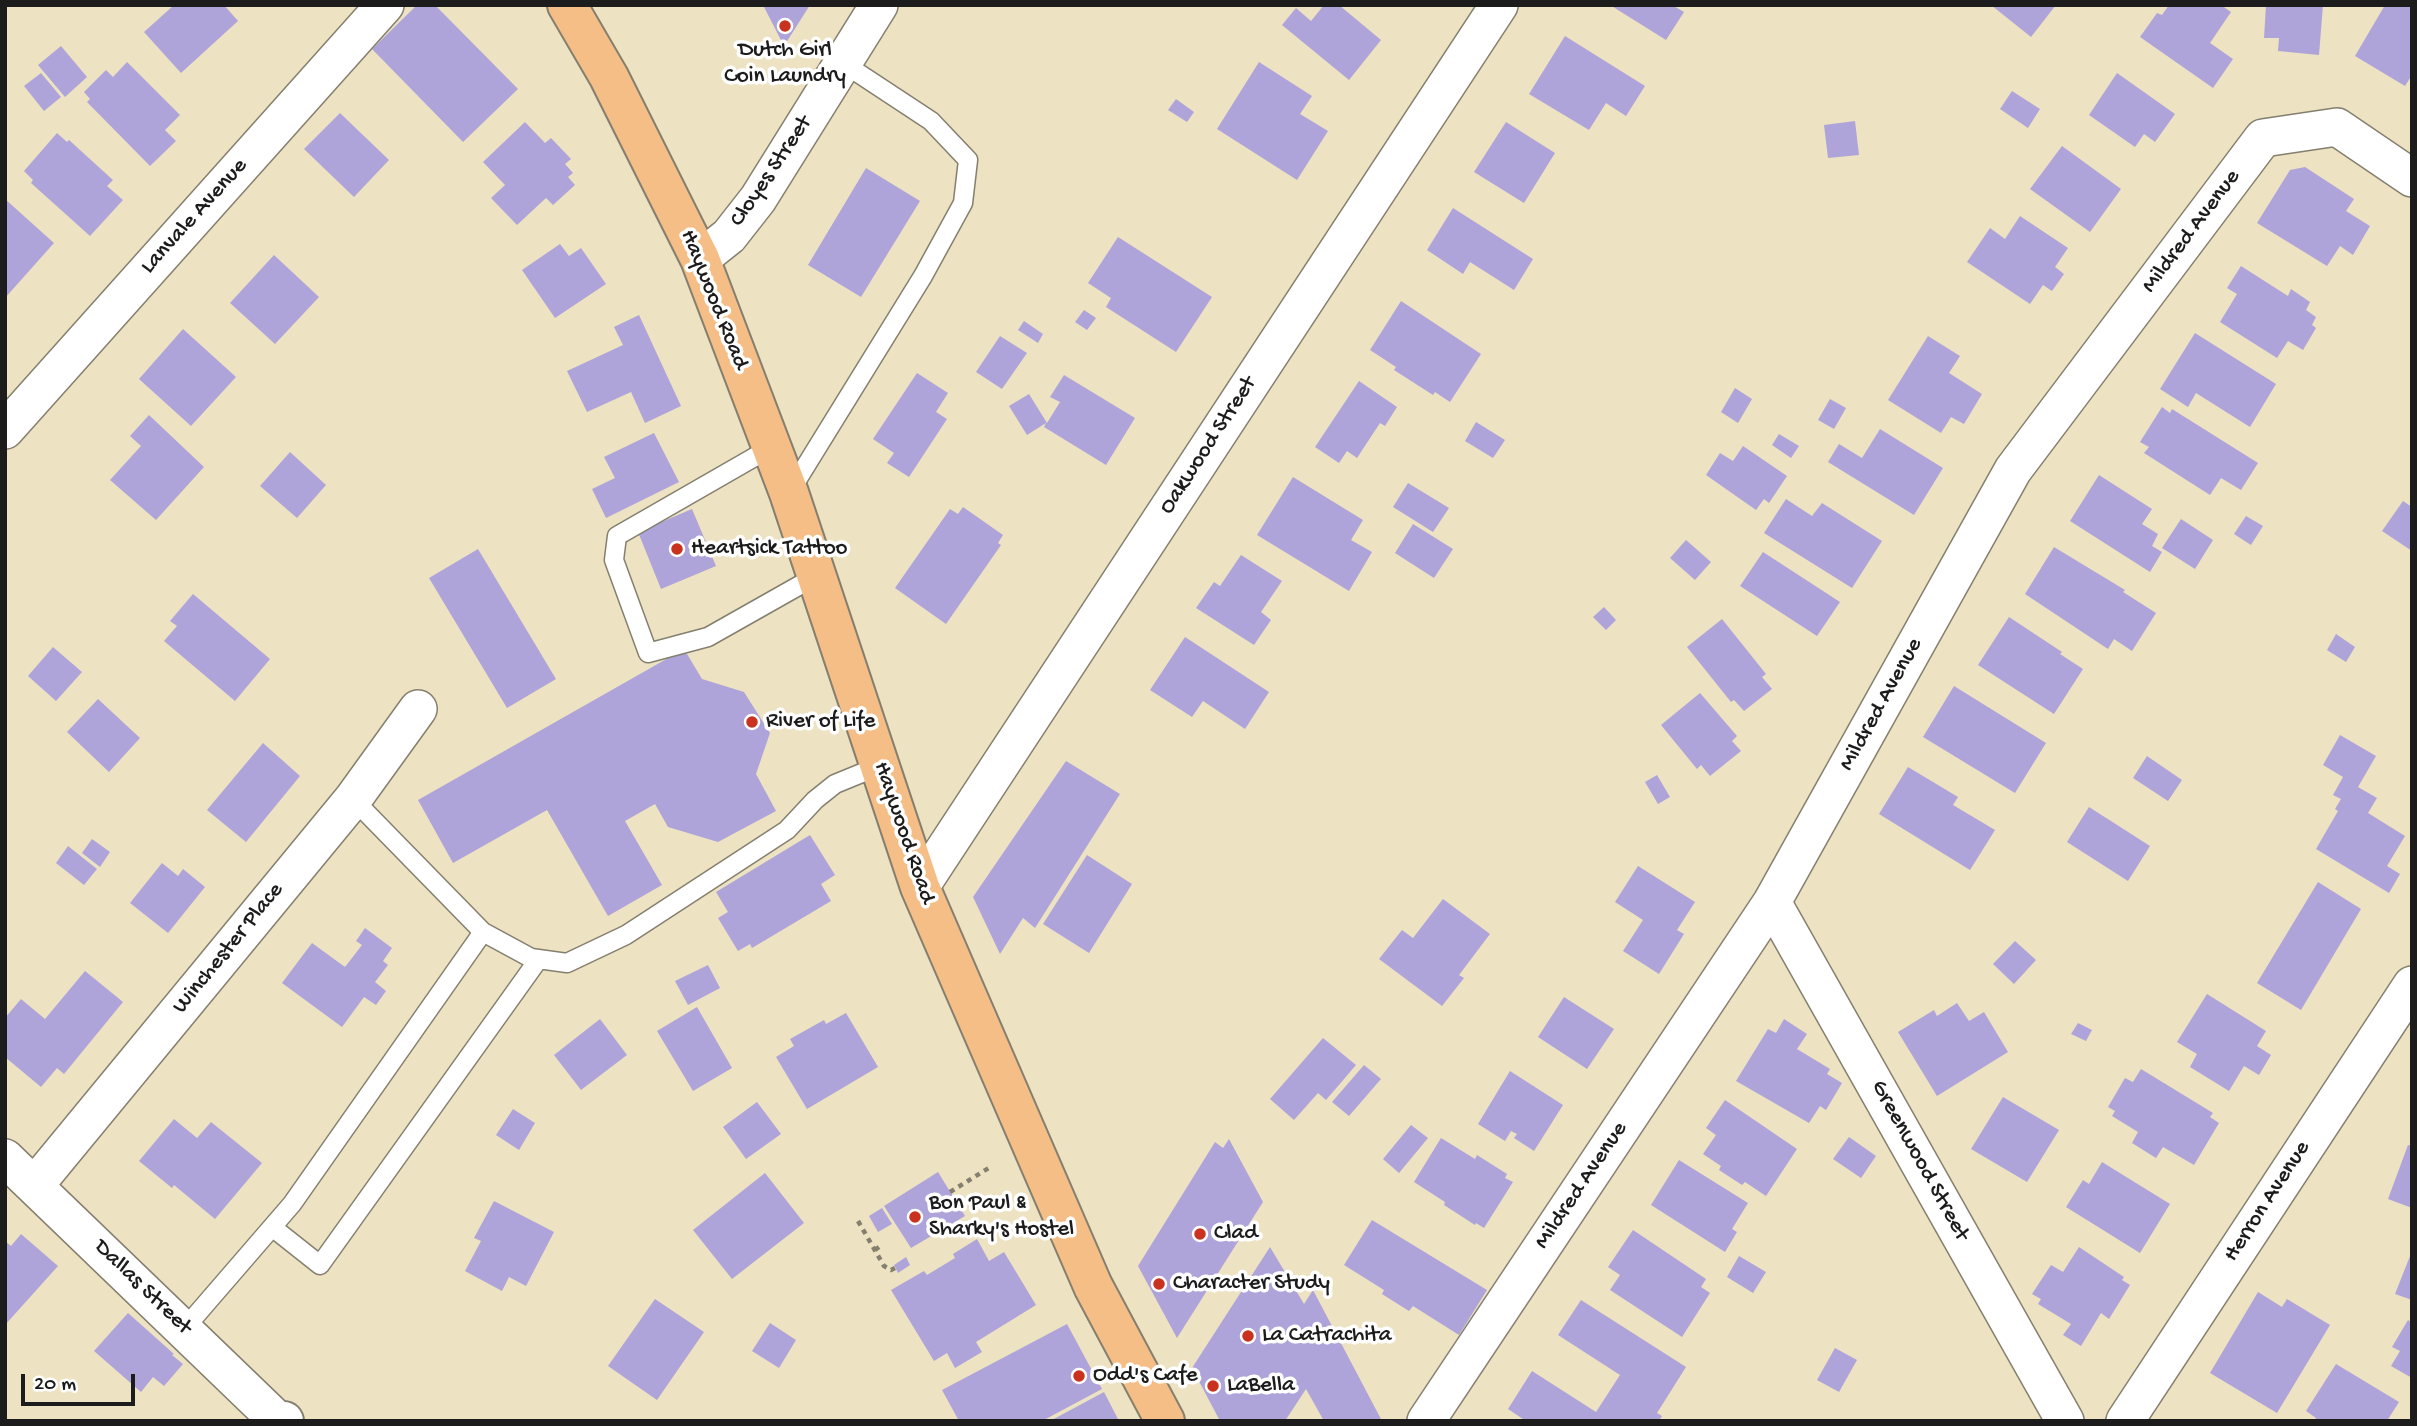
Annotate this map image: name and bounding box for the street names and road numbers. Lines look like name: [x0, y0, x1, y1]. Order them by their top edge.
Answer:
street label: Cloyes Street: [725, 111, 819, 233]
street label: Lanvale Avenue: [136, 153, 254, 281]
street label: Mildred Avenue: [2137, 165, 2247, 299]
street label: Haywood Road: [672, 226, 754, 374]
street label: Oakwood Street: [1154, 372, 1264, 520]
street label: Mildred Avenue: [1834, 634, 1930, 776]
street label: Haywood Road: [866, 759, 940, 907]
street label: Winchester Place: [168, 878, 290, 1020]
street label: Greenwood Street: [1863, 1076, 1975, 1246]
street label: Mildred Avenue: [1529, 1117, 1635, 1255]
street label: Herron Avenue: [2219, 1136, 2317, 1268]
street label: Dallas Street: [87, 1234, 197, 1342]

